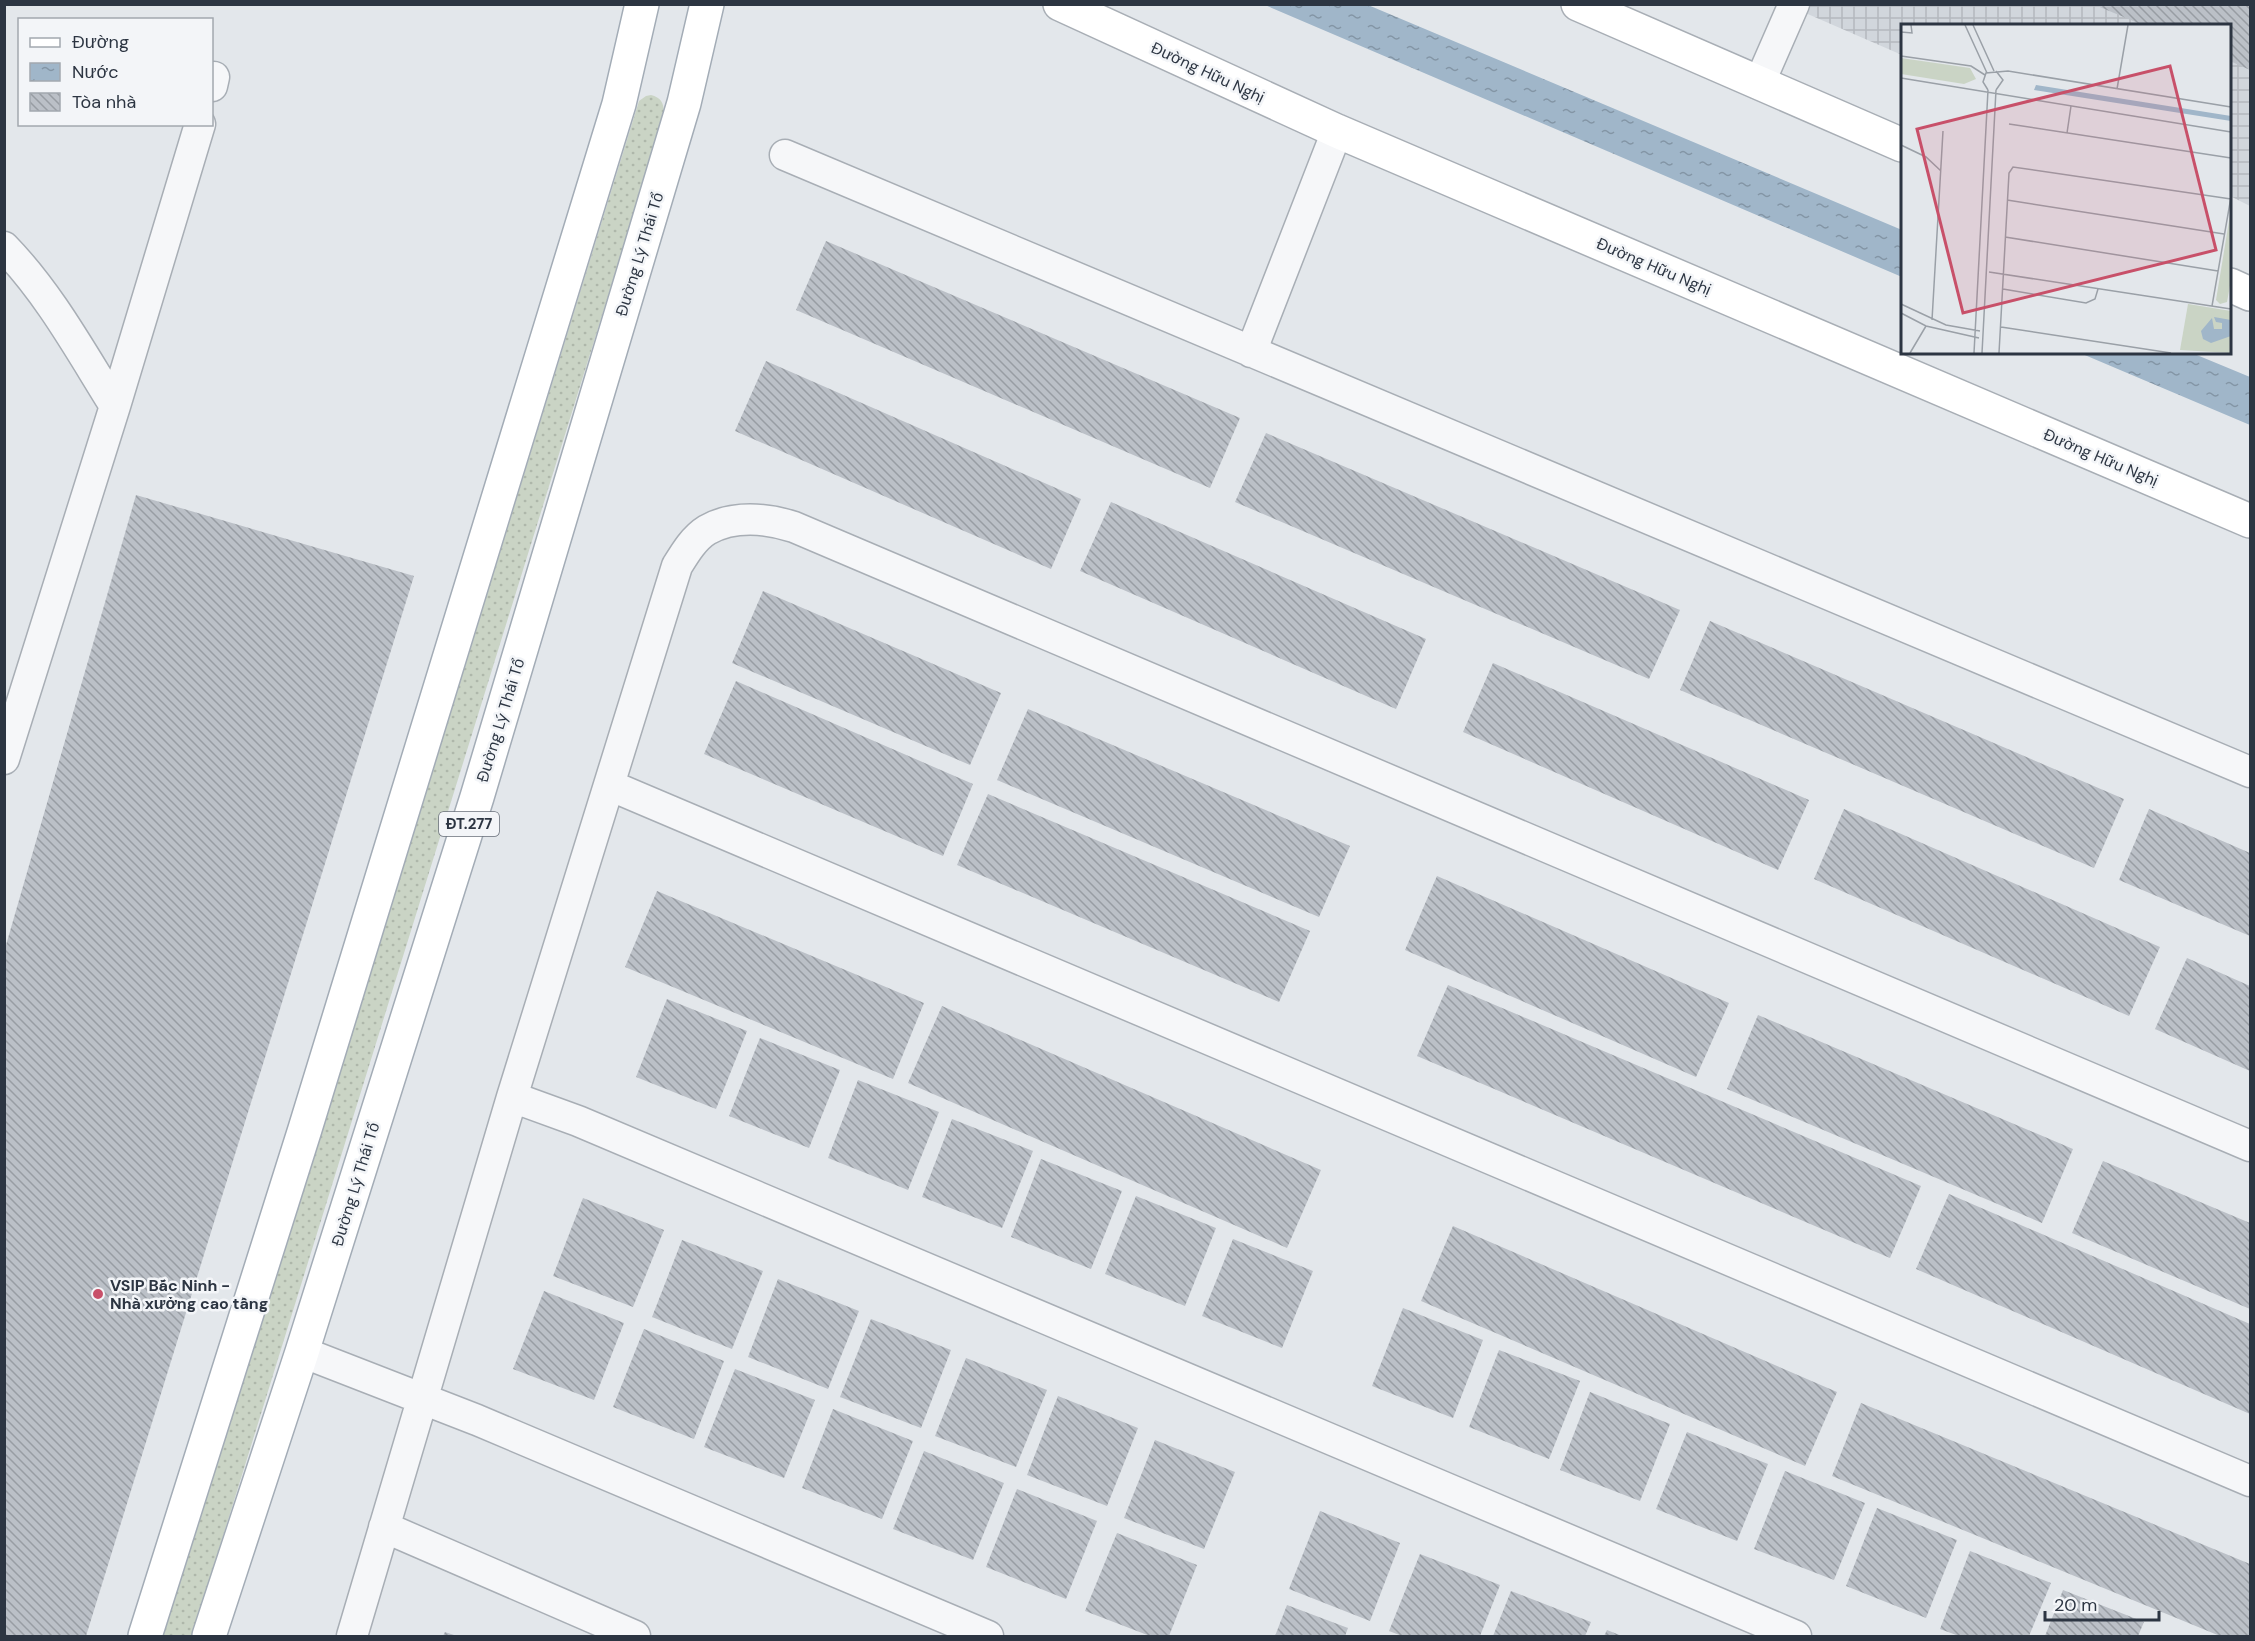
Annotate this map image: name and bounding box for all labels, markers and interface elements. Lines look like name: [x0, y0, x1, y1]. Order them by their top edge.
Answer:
legend: [18, 18, 213, 126]
inset map: [1901, 24, 2231, 354]
text: Đường: [72, 30, 129, 54]
street label: Đường Hữu Nghị: [1148, 37, 1268, 108]
text: Nước: [72, 60, 119, 84]
text: Tòa nhà: [72, 90, 136, 114]
street label: Đường Lý Thái Tổ: [611, 190, 668, 319]
street label: Đường Hữu Nghị: [1593, 233, 1714, 300]
street label: Đường Hữu Nghị: [2040, 424, 2161, 491]
street label: Đường Lý Thái Tổ: [472, 656, 529, 785]
road number: ĐT.277: [439, 812, 499, 836]
street label: Đường Lý Thái Tổ: [327, 1120, 384, 1249]
place label: VSIP Bắc Ninh - Nhà xưởng cao tầng: [110, 1275, 268, 1314]
marker: VSIP Bắc Ninh - Nhà xưởng cao tầng: [91, 1287, 105, 1301]
scale bar: [2045, 1584, 2159, 1622]
text: 20 m: [2054, 1593, 2097, 1617]

